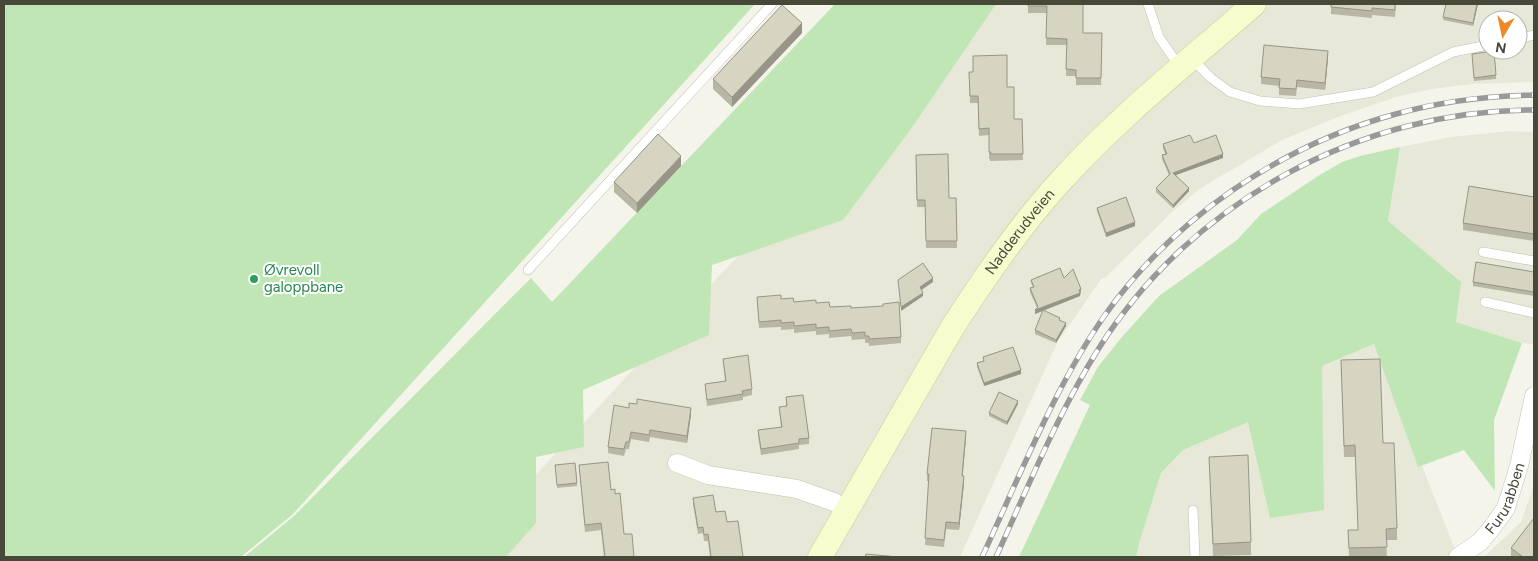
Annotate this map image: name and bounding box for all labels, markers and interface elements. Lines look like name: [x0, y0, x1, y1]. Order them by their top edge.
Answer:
north arrow: [1478, 10, 1528, 60]
text: N: [1494, 38, 1508, 57]
street label: Nadderudveien: [981, 185, 1058, 278]
place label: Øvrevoll galoppbane: [264, 261, 343, 296]
marker: Øvrevoll galoppbane: [248, 273, 260, 285]
street label: Fururabben: [1481, 461, 1528, 538]

